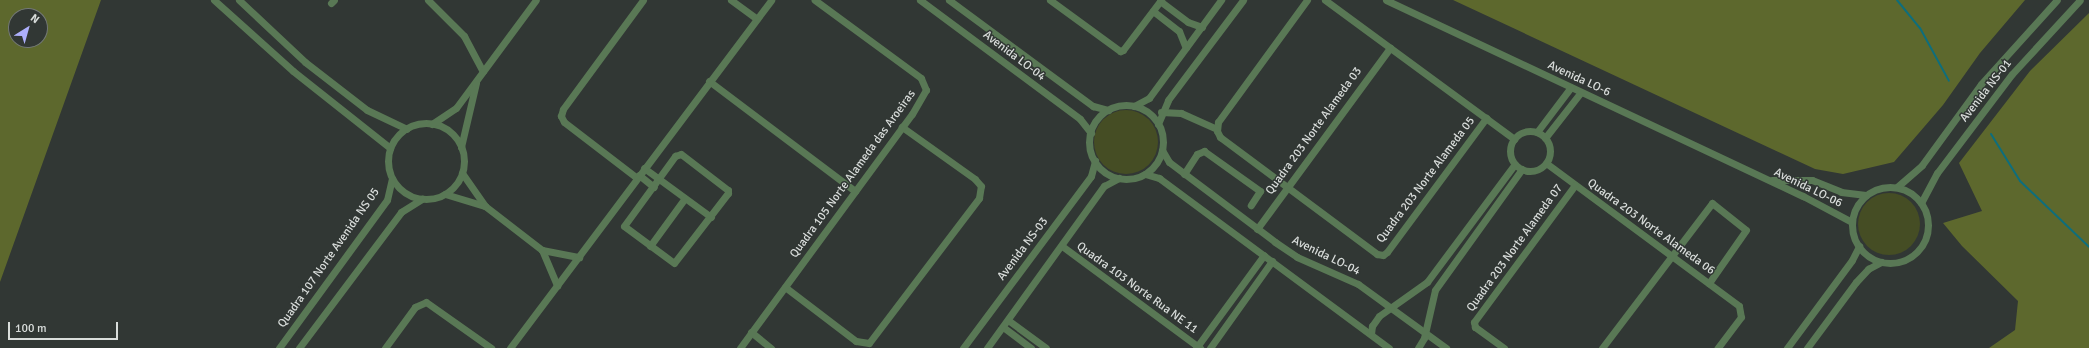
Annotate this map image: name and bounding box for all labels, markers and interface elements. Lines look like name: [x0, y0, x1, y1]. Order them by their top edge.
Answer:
north arrow: [8, 8, 48, 48]
text: N: [28, 11, 42, 26]
street label: Avenida LO-04: [980, 28, 1048, 84]
street label: Avenida NS-01: [1957, 57, 2015, 125]
street label: Avenida LO-6: [1545, 58, 1613, 100]
street label: Quadra 203 Norte Alameda 03: [1263, 64, 1365, 198]
street label: Quadra 105 Norte Alameda das Aroeiras: [787, 87, 919, 261]
street label: Quadra 203 Norte Alameda 05: [1374, 114, 1478, 246]
street label: Avenida LO-06: [1771, 165, 1845, 211]
street label: Quadra 203 Norte Alameda 06: [1584, 176, 1718, 278]
street label: Quadra 203 Norte Alameda 07: [1464, 181, 1566, 315]
street label: Quadra 107 Norte Avenida NS 05: [275, 185, 383, 331]
street label: Avenida NS-03: [995, 215, 1051, 283]
street label: Avenida LO-04: [1289, 233, 1363, 279]
street label: Quadra 103 Norte Rua NE 11: [1074, 239, 1200, 337]
scale bar: [10, 314, 120, 340]
text: 100 m: [15, 321, 47, 336]

